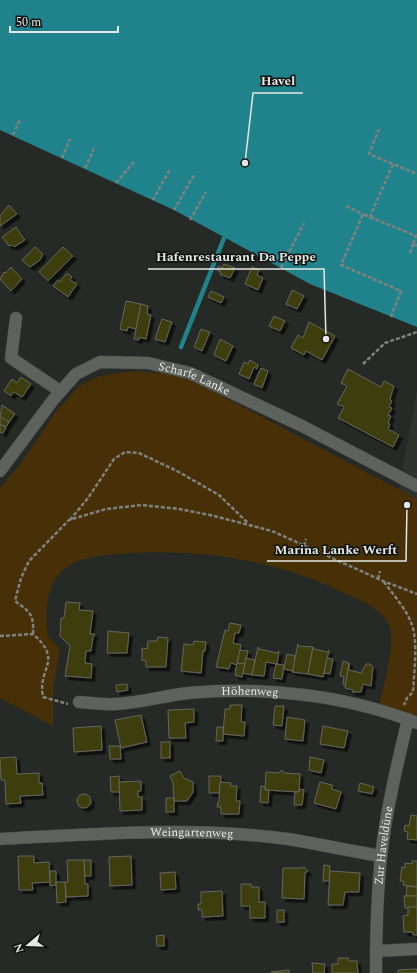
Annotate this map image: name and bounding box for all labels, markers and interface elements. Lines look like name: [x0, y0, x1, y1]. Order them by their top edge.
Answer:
scale bar: [10, 8, 118, 34]
text: 50 m: [16, 13, 41, 32]
callout: Havel: [253, 68, 303, 93]
text: Havel: [261, 71, 295, 91]
callout: Hafenrestaurant Da Peppe: [148, 244, 324, 269]
text: Hafenrestaurant Da Peppe: [156, 247, 316, 267]
street label: Scharfe Lanke: [156, 356, 234, 400]
callout: Marina Lanke Werft: [267, 536, 406, 561]
text: Marina Lanke Werft: [275, 540, 398, 560]
street label: Höhenweg: [221, 681, 279, 702]
street label: Zur Haveldüne: [369, 804, 398, 885]
street label: Weingartenweg: [150, 822, 234, 843]
north arrow: [8, 925, 48, 965]
text: N: [10, 941, 29, 955]

